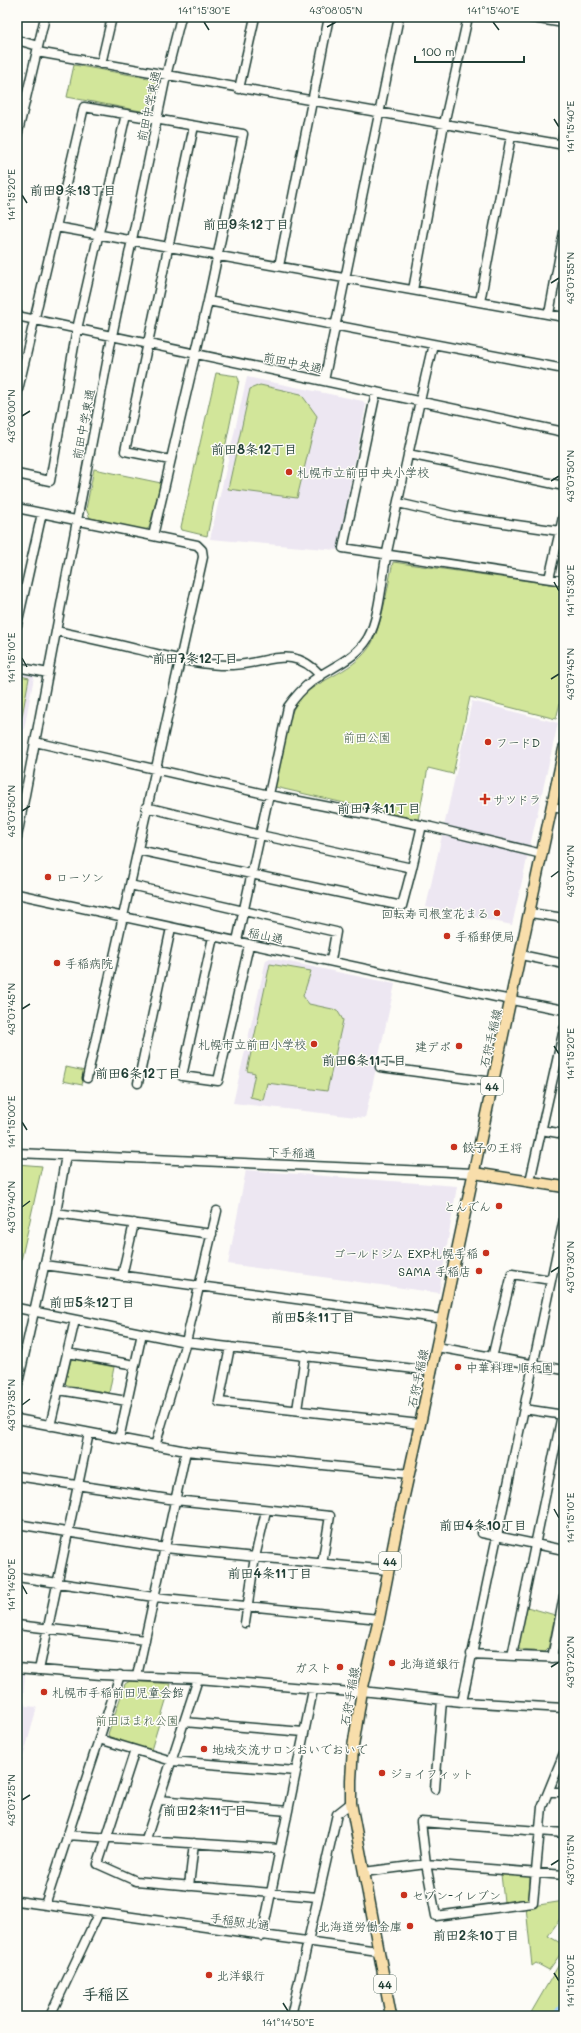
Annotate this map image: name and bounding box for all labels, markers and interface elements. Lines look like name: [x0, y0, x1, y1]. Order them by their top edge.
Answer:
text: 141°15'30"E: [178, 3, 230, 17]
text: 43°08'05"N: [310, 3, 362, 17]
text: 141°15'40"E: [467, 3, 519, 17]
scale bar: [415, 38, 524, 64]
text: 100 m: [421, 43, 455, 59]
street label: 前田中学東通: [133, 69, 163, 143]
text: 141°15'40"E: [563, 101, 577, 153]
text: 141°15'20"E: [4, 169, 18, 221]
district label: 前田9条13丁目: [30, 181, 116, 198]
district label: 前田9条12丁目: [203, 215, 289, 232]
text: 43°07'55"N: [563, 252, 577, 304]
street label: 前田中央通: [262, 348, 324, 376]
street label: 前田中学東通: [68, 387, 98, 461]
text: 43°08'00"N: [4, 389, 18, 443]
district label: 前田8条12丁目: [211, 440, 297, 457]
text: 43°07'50"N: [563, 450, 577, 502]
place label: 札幌市立前田中央小学校: [297, 464, 429, 480]
marker: 札幌市立前田中央小学校: [284, 467, 294, 477]
text: 141°15'30"E: [563, 565, 577, 617]
text: 141°15'10"E: [4, 632, 18, 684]
text: 43°07'45"N: [563, 648, 577, 700]
district label: 前田7条12丁目: [152, 649, 238, 666]
park label: 前田公園: [343, 729, 391, 745]
place label: フードD: [496, 734, 540, 750]
marker: フードD: [483, 737, 493, 747]
text: 43°07'50"N: [4, 785, 18, 837]
place label: サツドラ: [493, 791, 541, 807]
marker: サツドラ: [480, 794, 490, 804]
district label: 前田7条11丁目: [337, 799, 421, 816]
text: 43°07'40"N: [563, 845, 577, 897]
place label: ローソン: [56, 869, 104, 885]
marker: ローソン: [43, 872, 53, 882]
place label: 回転寿司根室花まる: [381, 905, 489, 921]
marker: 回転寿司根室花まる: [492, 908, 502, 918]
street label: 稲山通: [247, 923, 285, 947]
place label: 手稲郵便局: [455, 928, 515, 944]
marker: 手稲郵便局: [442, 931, 452, 941]
place label: 手稲病院: [65, 955, 113, 971]
marker: 手稲病院: [52, 958, 62, 968]
text: 43°07'45"N: [4, 983, 18, 1035]
street label: 石狩手稲線: [475, 1007, 505, 1069]
text: 141°15'20"E: [563, 1028, 577, 1080]
place label: 札幌市立前田小学校: [198, 1036, 306, 1052]
place label: 建デポ: [415, 1038, 451, 1054]
marker: 札幌市立前田小学校: [309, 1039, 319, 1049]
marker: 建デポ: [454, 1041, 464, 1051]
district label: 前田6条11丁目: [322, 1051, 406, 1068]
district label: 前田6条12丁目: [95, 1064, 181, 1081]
road number: 44: [481, 1077, 503, 1095]
text: 141°15'00"E: [4, 1095, 18, 1148]
place label: 餃子の王将: [462, 1139, 522, 1155]
marker: 餃子の王将: [449, 1142, 459, 1152]
street label: 下手稲通: [268, 1143, 316, 1161]
text: 43°07'40"N: [4, 1181, 18, 1233]
place label: とんでん: [444, 1198, 491, 1214]
marker: とんでん: [494, 1201, 504, 1211]
text: 43°07'30"N: [563, 1241, 577, 1293]
place label: ゴールドジム EXP札幌手稲: [333, 1245, 478, 1261]
marker: ゴールドジム EXP札幌手稲: [481, 1248, 491, 1258]
place label: SAMA 手稲店: [398, 1263, 471, 1279]
marker: SAMA 手稲店: [474, 1266, 484, 1276]
district label: 前田5条12丁目: [49, 1293, 135, 1310]
district label: 前田5条11丁目: [271, 1308, 355, 1325]
street label: 石狩手稲線: [403, 1347, 431, 1409]
place label: 中華料理 順和園: [466, 1359, 554, 1375]
marker: 中華料理 順和園: [453, 1362, 463, 1372]
text: 43°07'35"N: [4, 1379, 18, 1431]
text: 141°15'10"E: [563, 1492, 577, 1544]
district label: 前田4条10丁目: [439, 1516, 527, 1533]
road number: 44: [379, 1552, 401, 1570]
text: 141°14'50"E: [4, 1559, 18, 1611]
district label: 前田4条11丁目: [228, 1564, 312, 1581]
text: 43°07'20"N: [563, 1636, 577, 1688]
place label: 北海道銀行: [400, 1655, 460, 1671]
marker: 北海道銀行: [387, 1658, 397, 1668]
place label: ガスト: [295, 1659, 332, 1675]
marker: ガスト: [335, 1662, 345, 1672]
street label: 石狩手稲線: [336, 1665, 362, 1727]
place label: 札幌市手稲前田児童会館: [52, 1684, 184, 1700]
marker: 札幌市手稲前田児童会館: [39, 1687, 49, 1697]
park label: 前田ほまれ公園: [95, 1712, 179, 1728]
place label: 地域交流サロンおいでおいで: [212, 1741, 368, 1757]
marker: 地域交流サロンおいでおいで: [199, 1744, 209, 1754]
place label: ジョイフィット: [390, 1765, 474, 1781]
marker: ジョイフィット: [377, 1768, 387, 1778]
text: 43°07'25"N: [4, 1774, 18, 1826]
district label: 前田2条11丁目: [163, 1801, 247, 1818]
text: 43°07'15"N: [563, 1835, 577, 1885]
place label: セブン-イレブン: [412, 1887, 501, 1903]
marker: セブン-イレブン: [399, 1890, 409, 1900]
street label: 手稲駅北通: [209, 1909, 271, 1933]
place label: 北海道労働金庫: [318, 1918, 402, 1934]
marker: 北海道労働金庫: [405, 1921, 415, 1931]
district label: 前田2条10丁目: [433, 1926, 519, 1943]
text: 141°15'00"E: [563, 1954, 577, 2007]
place label: 北洋銀行: [217, 1967, 265, 1983]
marker: 北洋銀行: [204, 1970, 214, 1980]
road number: 44: [374, 1975, 396, 1993]
district label: 手稲区: [82, 1983, 130, 2004]
text: 141°14'50"E: [262, 2015, 314, 2029]

